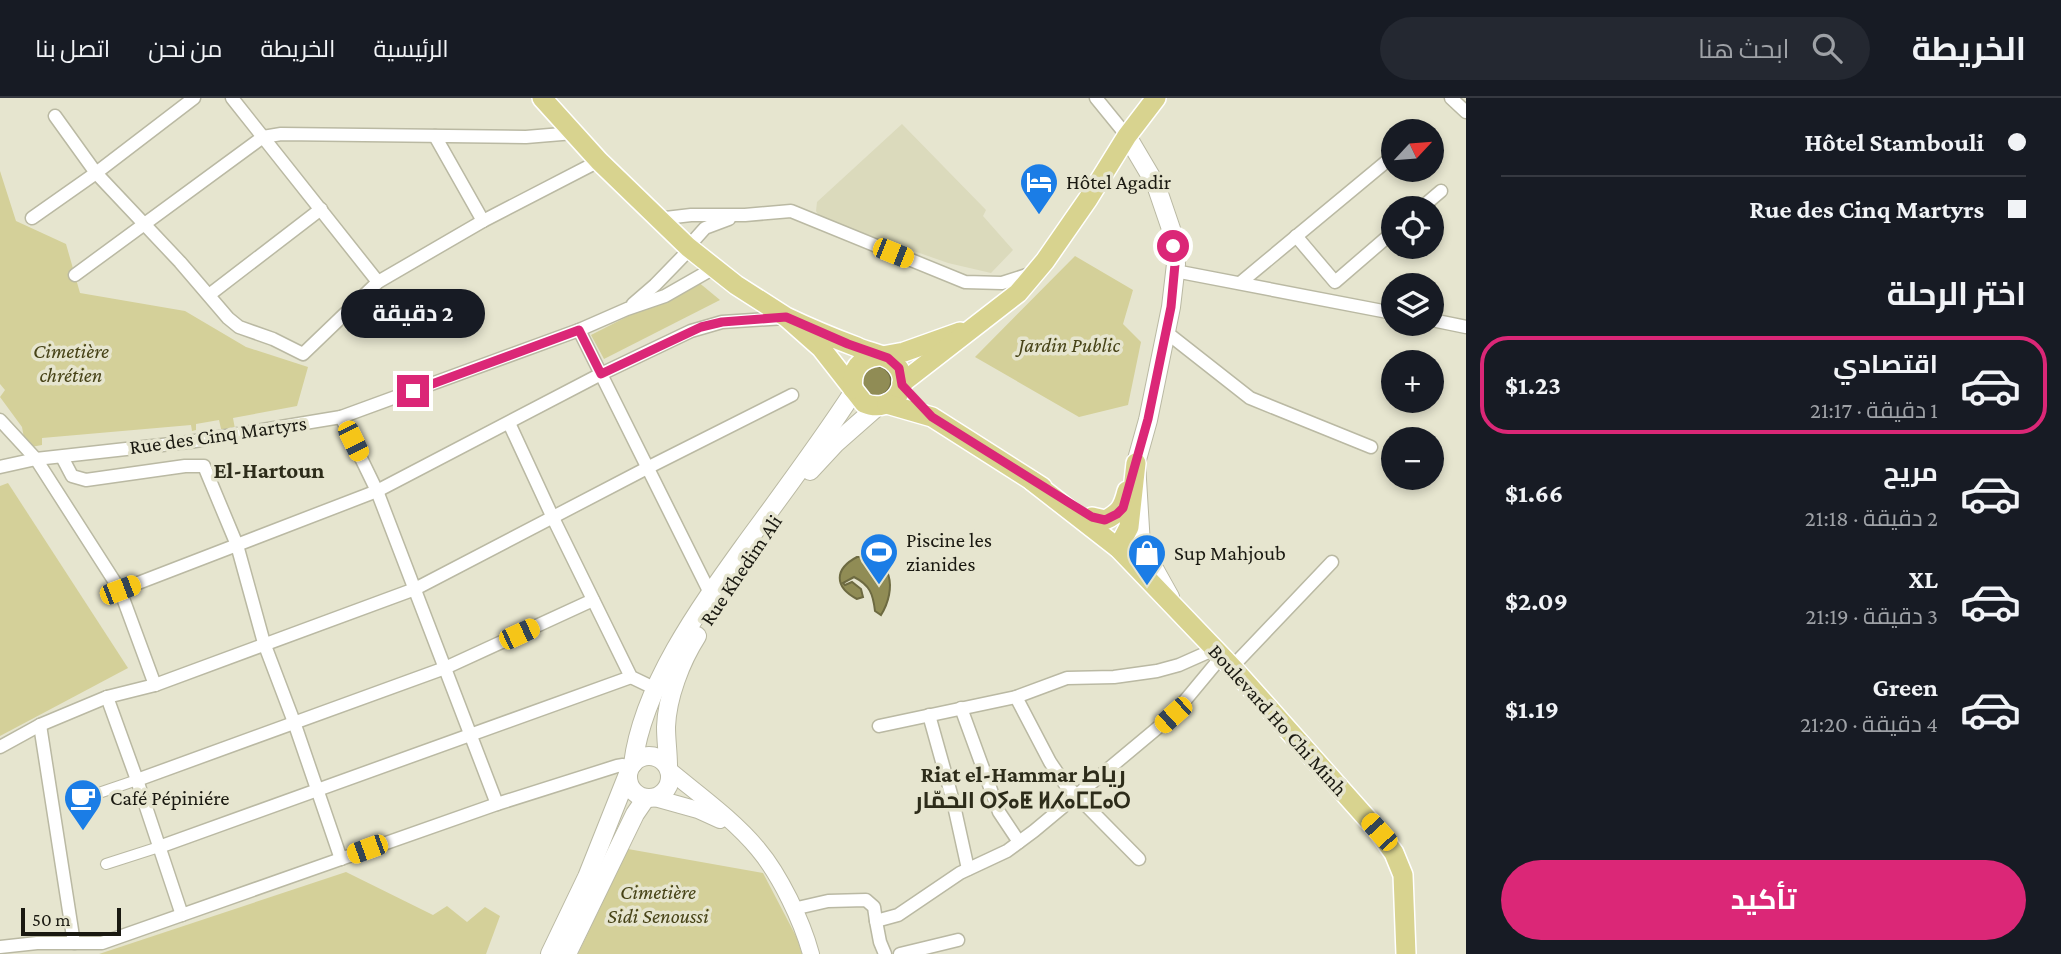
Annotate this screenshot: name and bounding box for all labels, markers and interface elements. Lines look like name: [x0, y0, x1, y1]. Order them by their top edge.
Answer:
search box: [1380, 17, 1870, 80]
icon: search: [1808, 29, 1846, 67]
text: الخريطة: [1912, 30, 2026, 67]
text: اتصل بنا: [35, 35, 110, 62]
text: من نحن: [148, 35, 223, 62]
text: الخريطة: [261, 35, 335, 62]
text: الرئيسية: [373, 35, 449, 62]
text: ابحث هنا: [1698, 35, 1790, 64]
north arrow: [1381, 119, 1444, 182]
map controls: [1381, 119, 1444, 490]
text: Hôtel Stambouli: [1804, 128, 1984, 157]
hotel icon: Hôtel Agadir: [1018, 161, 1060, 216]
place label: Hôtel Agadir: [1066, 170, 1172, 194]
text: Rue des Cinq Martyrs: [1749, 195, 1984, 224]
button: locate: [1381, 196, 1444, 259]
route start: [1157, 230, 1189, 262]
car: [870, 235, 917, 271]
button: layers: [1381, 273, 1444, 336]
text: اختر الرحلة: [1887, 276, 2026, 312]
callout: 2 دقيقة: [341, 289, 485, 338]
text: 2 دقيقة: [372, 300, 454, 326]
park label: Jardin Public: [1014, 333, 1120, 357]
park label: Cimetière chrétien: [33, 339, 109, 387]
button: +: [1381, 350, 1444, 413]
text: اقتصادي: [1833, 350, 1938, 379]
icon: car: [1959, 354, 2022, 417]
text: $1.23: [1505, 371, 1561, 400]
route end: [397, 375, 429, 407]
text: 1 دقيقة · 21:17: [1810, 397, 1938, 423]
street label: Rue des Cinq Martyrs: [128, 411, 308, 459]
car: [335, 418, 372, 464]
button: −: [1381, 427, 1444, 490]
district label: El-Hartoun: [213, 457, 325, 483]
text: مريح: [1883, 458, 1938, 487]
icon: car: [1959, 462, 2022, 525]
text: $1.66: [1505, 479, 1563, 508]
text: 2 دقيقة · 21:18: [1805, 505, 1938, 531]
street label: Rue Khedim Ali: [695, 510, 787, 630]
place label: Piscine les zianides: [906, 528, 992, 576]
sports icon: Piscine les zianides: [858, 531, 900, 586]
shop icon: Sup Mahjoub: [1126, 532, 1168, 587]
place label: Sup Mahjoub: [1174, 541, 1286, 565]
text: XL: [1909, 565, 1938, 594]
icon: car: [1959, 570, 2022, 633]
car: [97, 573, 144, 607]
text: $2.09: [1505, 587, 1568, 616]
text: 3 دقيقة · 21:19: [1806, 603, 1938, 629]
car: [496, 616, 543, 652]
street label: Boulevard Ho Chi Minh: [1204, 639, 1352, 801]
text: Green: [1872, 673, 1938, 702]
icon: car: [1959, 678, 2022, 741]
car: [1151, 693, 1196, 737]
text: $1.19: [1505, 695, 1559, 724]
text: 4 دقيقة · 21:20: [1800, 711, 1938, 737]
district label: Riat el-Hammar رياط الحمّار ⵔⵢⴰⵟ ⵍⵃⴰⵎⵎⴰⵔ: [914, 761, 1131, 814]
cafe icon: Café Pépiniére: [62, 777, 104, 832]
place label: Café Pépiniére: [110, 786, 229, 810]
car: [1358, 809, 1401, 855]
car: [344, 832, 391, 866]
button: تأكيد: [1501, 860, 2026, 940]
park label: Cimetière Sidi Senoussi: [607, 880, 709, 928]
scale bar: [21, 905, 121, 937]
text: 50 m: [32, 909, 71, 930]

